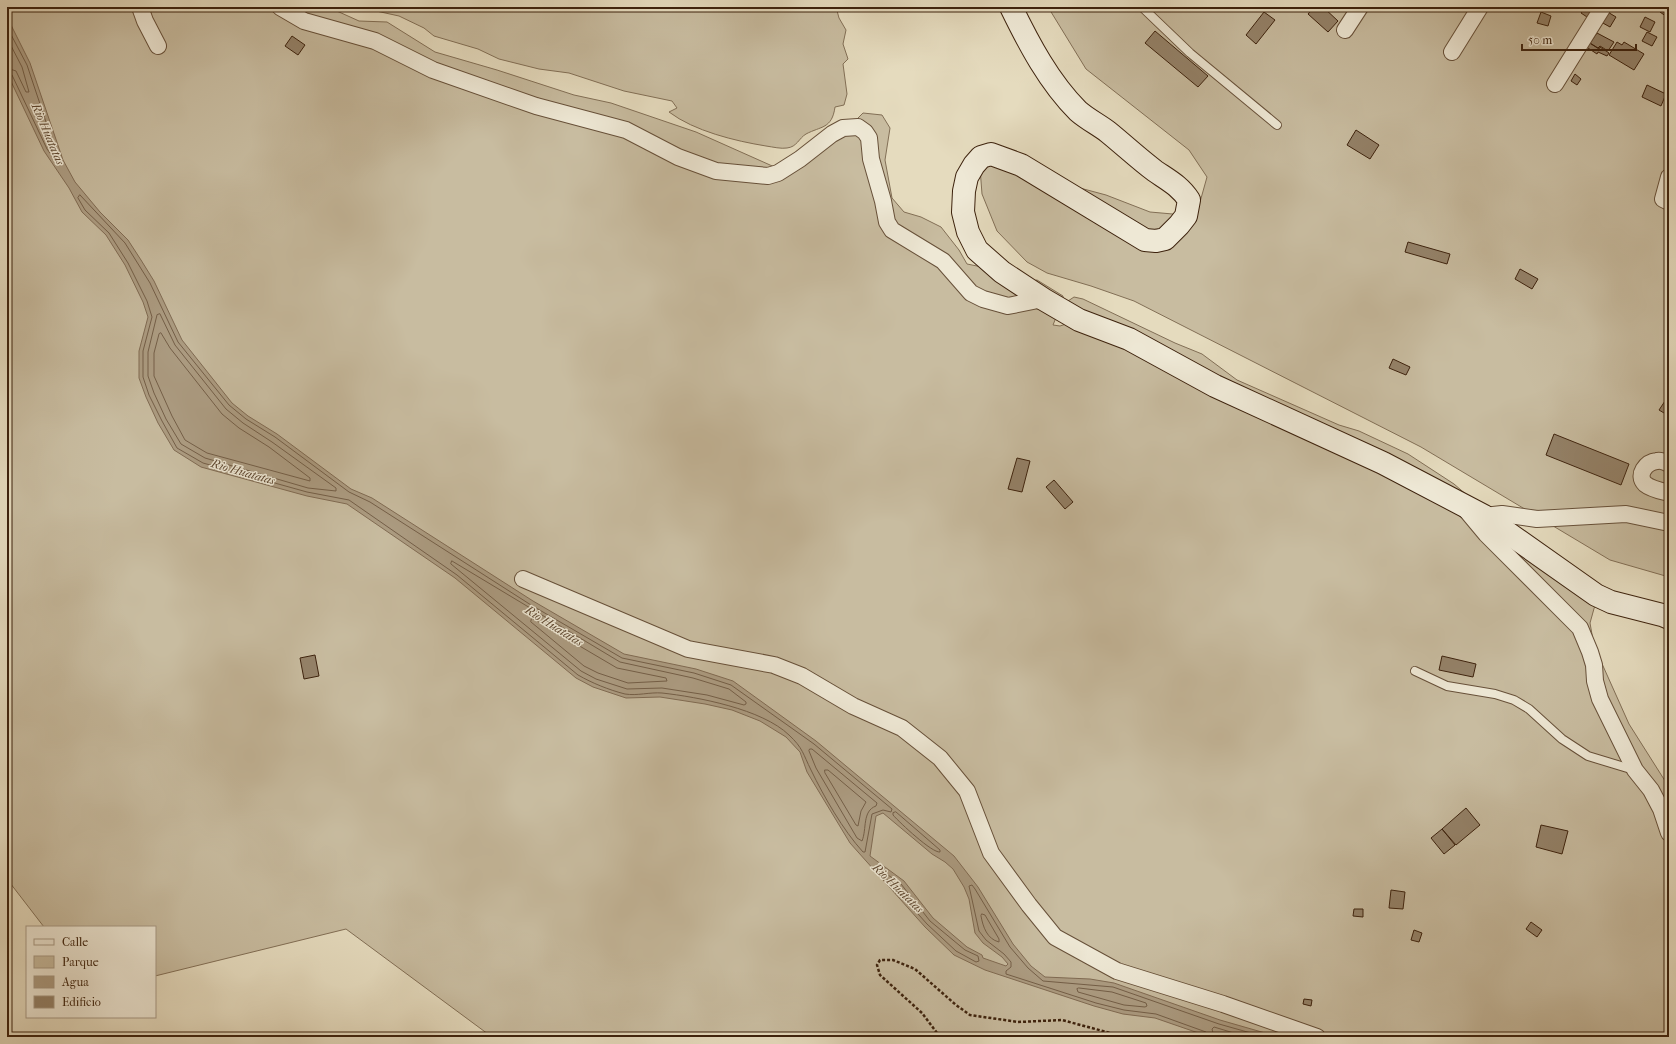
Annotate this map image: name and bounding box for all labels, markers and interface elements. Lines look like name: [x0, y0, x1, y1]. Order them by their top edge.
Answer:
scale bar: [1522, 26, 1636, 52]
text: 50 m: [1528, 33, 1552, 47]
water label: Rio Huatatas: [28, 100, 67, 167]
water label: Rio Huatatas: [209, 456, 277, 488]
water label: Rio Huatatas: [522, 602, 586, 649]
water label: Rio Huatatas: [869, 860, 927, 916]
legend: [26, 926, 156, 1018]
text: Calle: [62, 935, 88, 949]
text: Parque: [62, 955, 99, 969]
text: Agua: [61, 975, 89, 989]
text: Edificio: [62, 995, 101, 1009]

